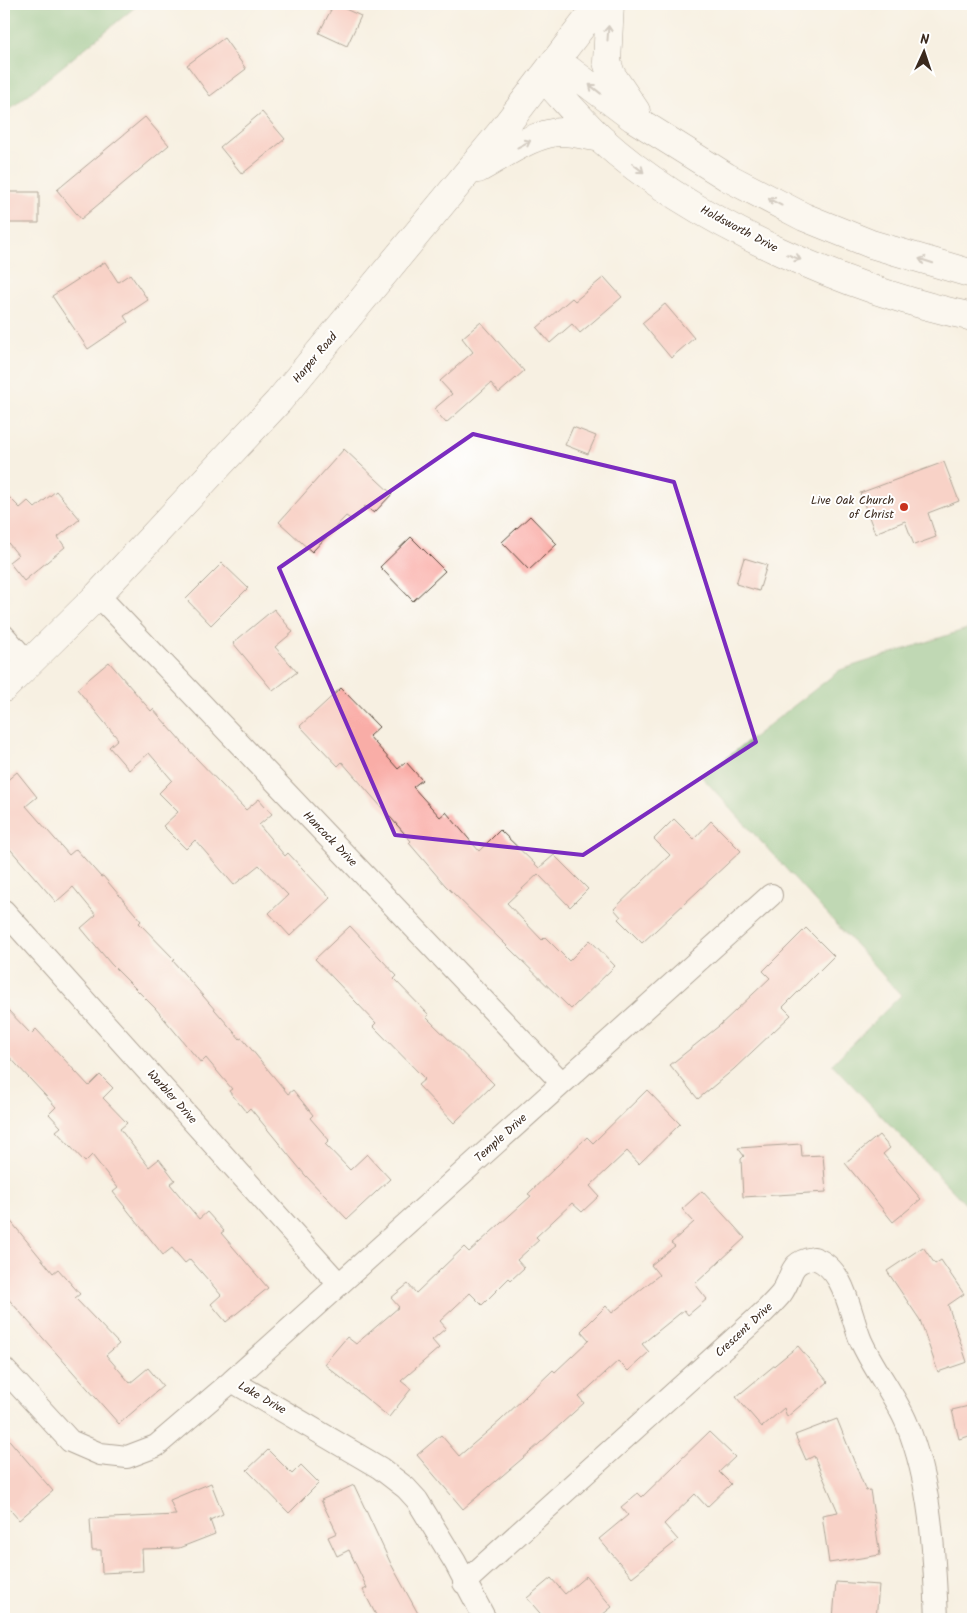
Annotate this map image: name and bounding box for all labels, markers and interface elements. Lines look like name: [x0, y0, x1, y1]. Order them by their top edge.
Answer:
one-way arrow: [603, 25, 612, 41]
north arrow: [900, 28, 950, 78]
text: N: [920, 29, 930, 51]
one-way arrow: [589, 84, 602, 95]
one-way arrow: [516, 139, 531, 149]
one-way arrow: [631, 163, 645, 173]
one-way arrow: [768, 197, 783, 207]
street label: Holdsworth Drive: [697, 200, 782, 258]
one-way arrow: [786, 253, 801, 263]
one-way arrow: [919, 256, 935, 266]
street label: Harper Road: [288, 328, 343, 388]
place label: Live Oak Church of Christ: [811, 491, 894, 524]
marker: Live Oak Church of Christ: [898, 501, 910, 513]
street label: Hancock Drive: [298, 807, 362, 872]
street label: Warbler Drive: [142, 1066, 202, 1129]
street label: Temple Drive: [470, 1109, 532, 1167]
street label: Crescent Drive: [711, 1298, 778, 1362]
street label: Lake Drive: [234, 1377, 290, 1420]

